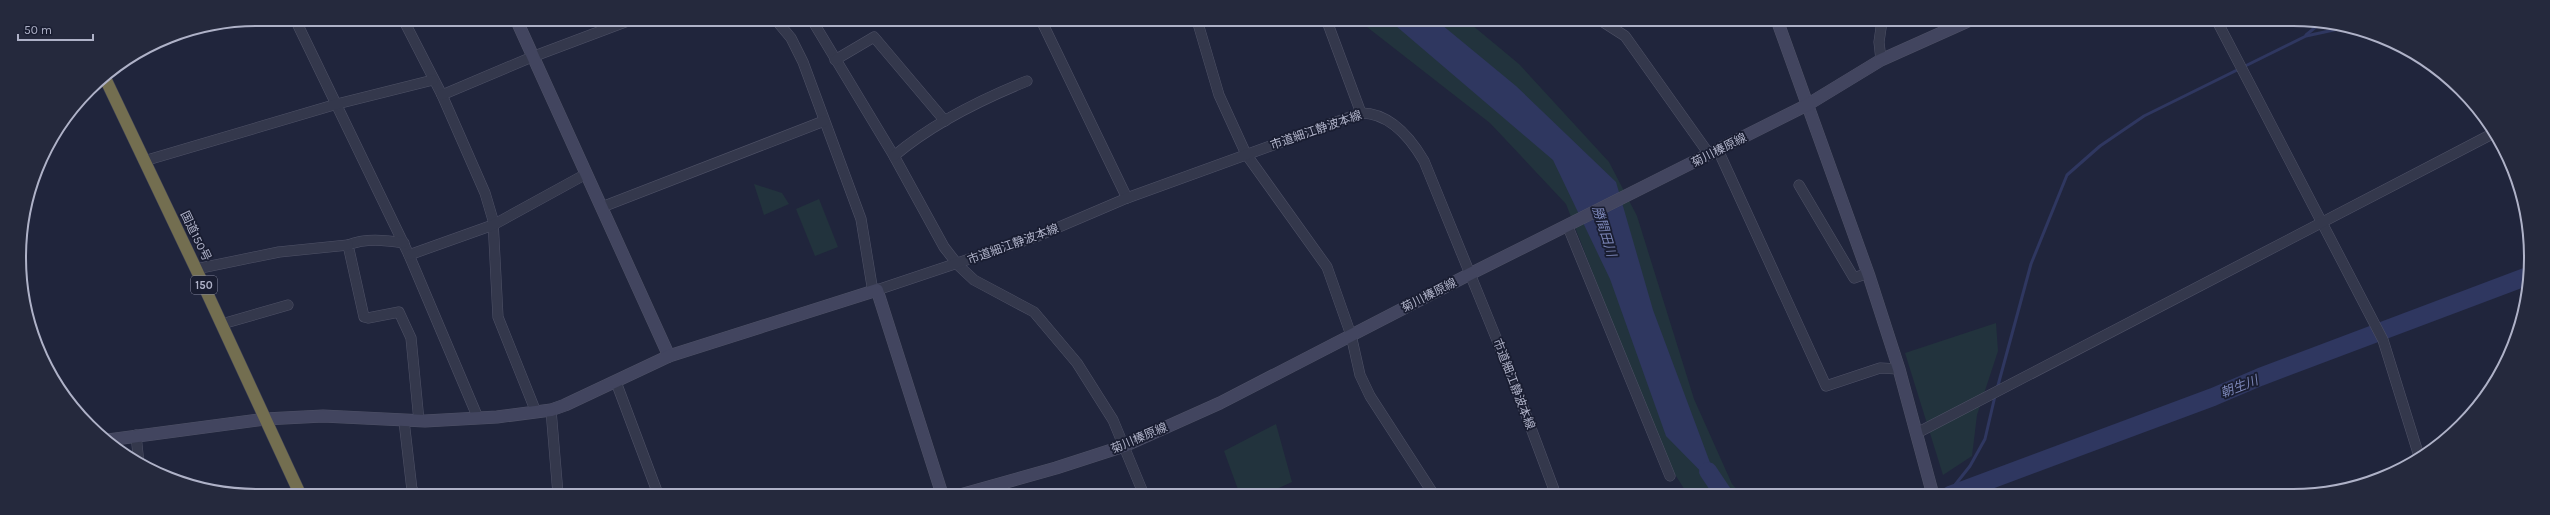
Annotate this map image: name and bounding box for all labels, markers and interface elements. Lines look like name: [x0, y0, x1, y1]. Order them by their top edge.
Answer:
scale bar: [18, 16, 93, 42]
text: 50 m: [24, 23, 52, 37]
street label: 市道細江静波本線: [1268, 108, 1364, 152]
street label: 菊川榛原線: [1689, 130, 1749, 170]
water label: 勝間田川: [1590, 204, 1620, 260]
street label: 国道150号: [178, 209, 214, 263]
street label: 市道細江静波本線: [965, 221, 1061, 267]
street label: 菊川榛原線: [1399, 275, 1459, 315]
road number: 150: [191, 276, 217, 294]
street label: 市道細江静波本線: [1490, 337, 1538, 431]
water label: 朝生川: [2218, 372, 2262, 400]
street label: 菊川榛原線: [1109, 420, 1169, 456]

